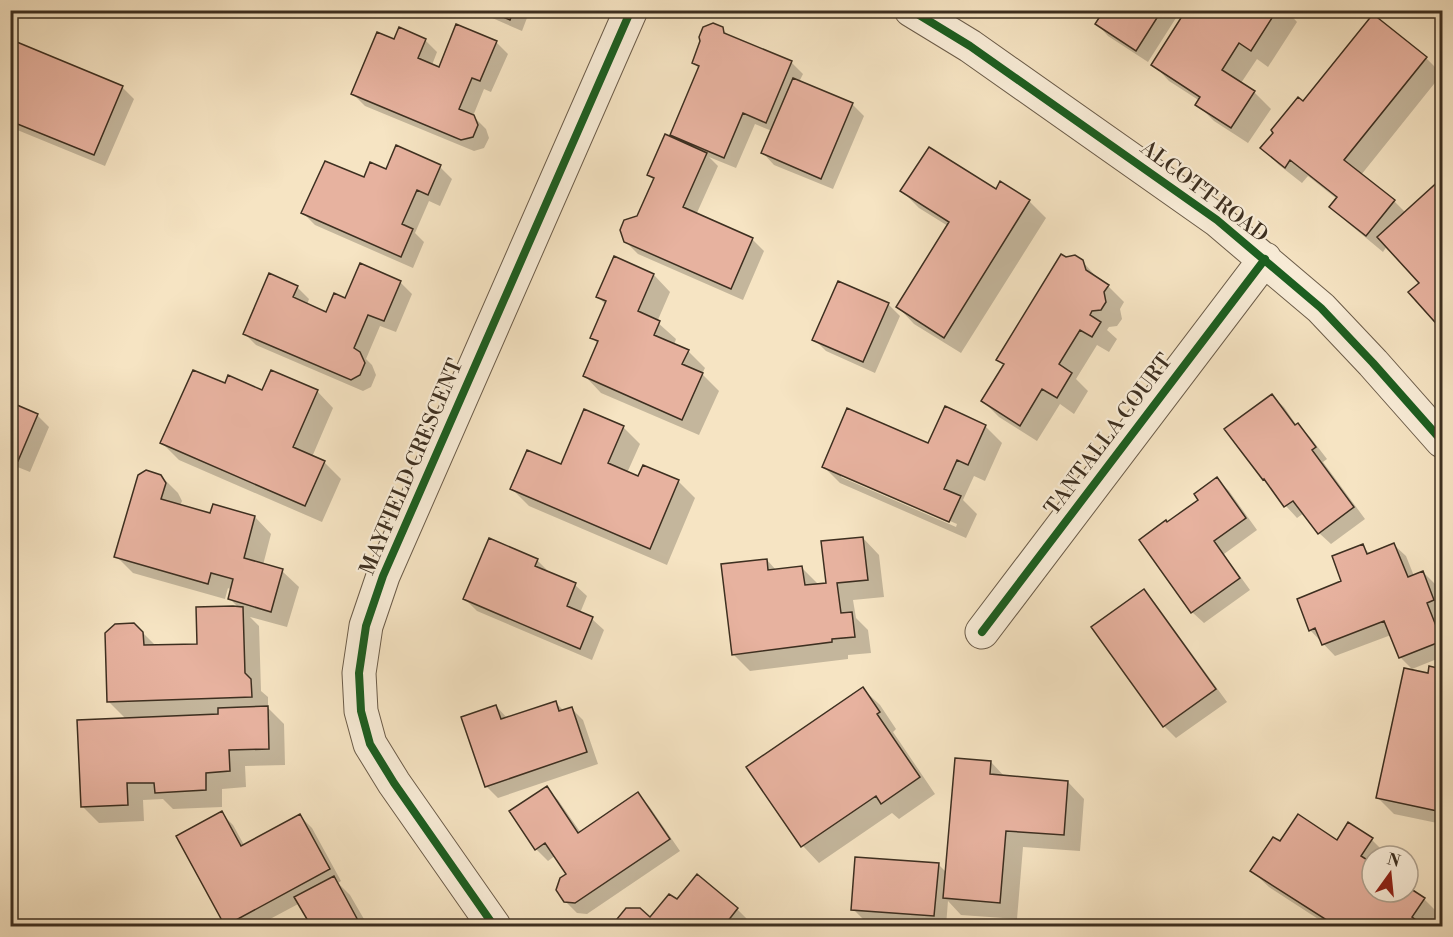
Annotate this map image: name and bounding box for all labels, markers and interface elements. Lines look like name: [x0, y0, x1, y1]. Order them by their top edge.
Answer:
street label: ALCOTT ROAD: [1134, 135, 1273, 248]
street label: TANTALLA COURT: [1040, 349, 1178, 521]
street label: MAYFIELD CRESCENT: [355, 355, 469, 579]
north arrow: [1360, 844, 1420, 904]
text: N: [1385, 849, 1403, 872]

